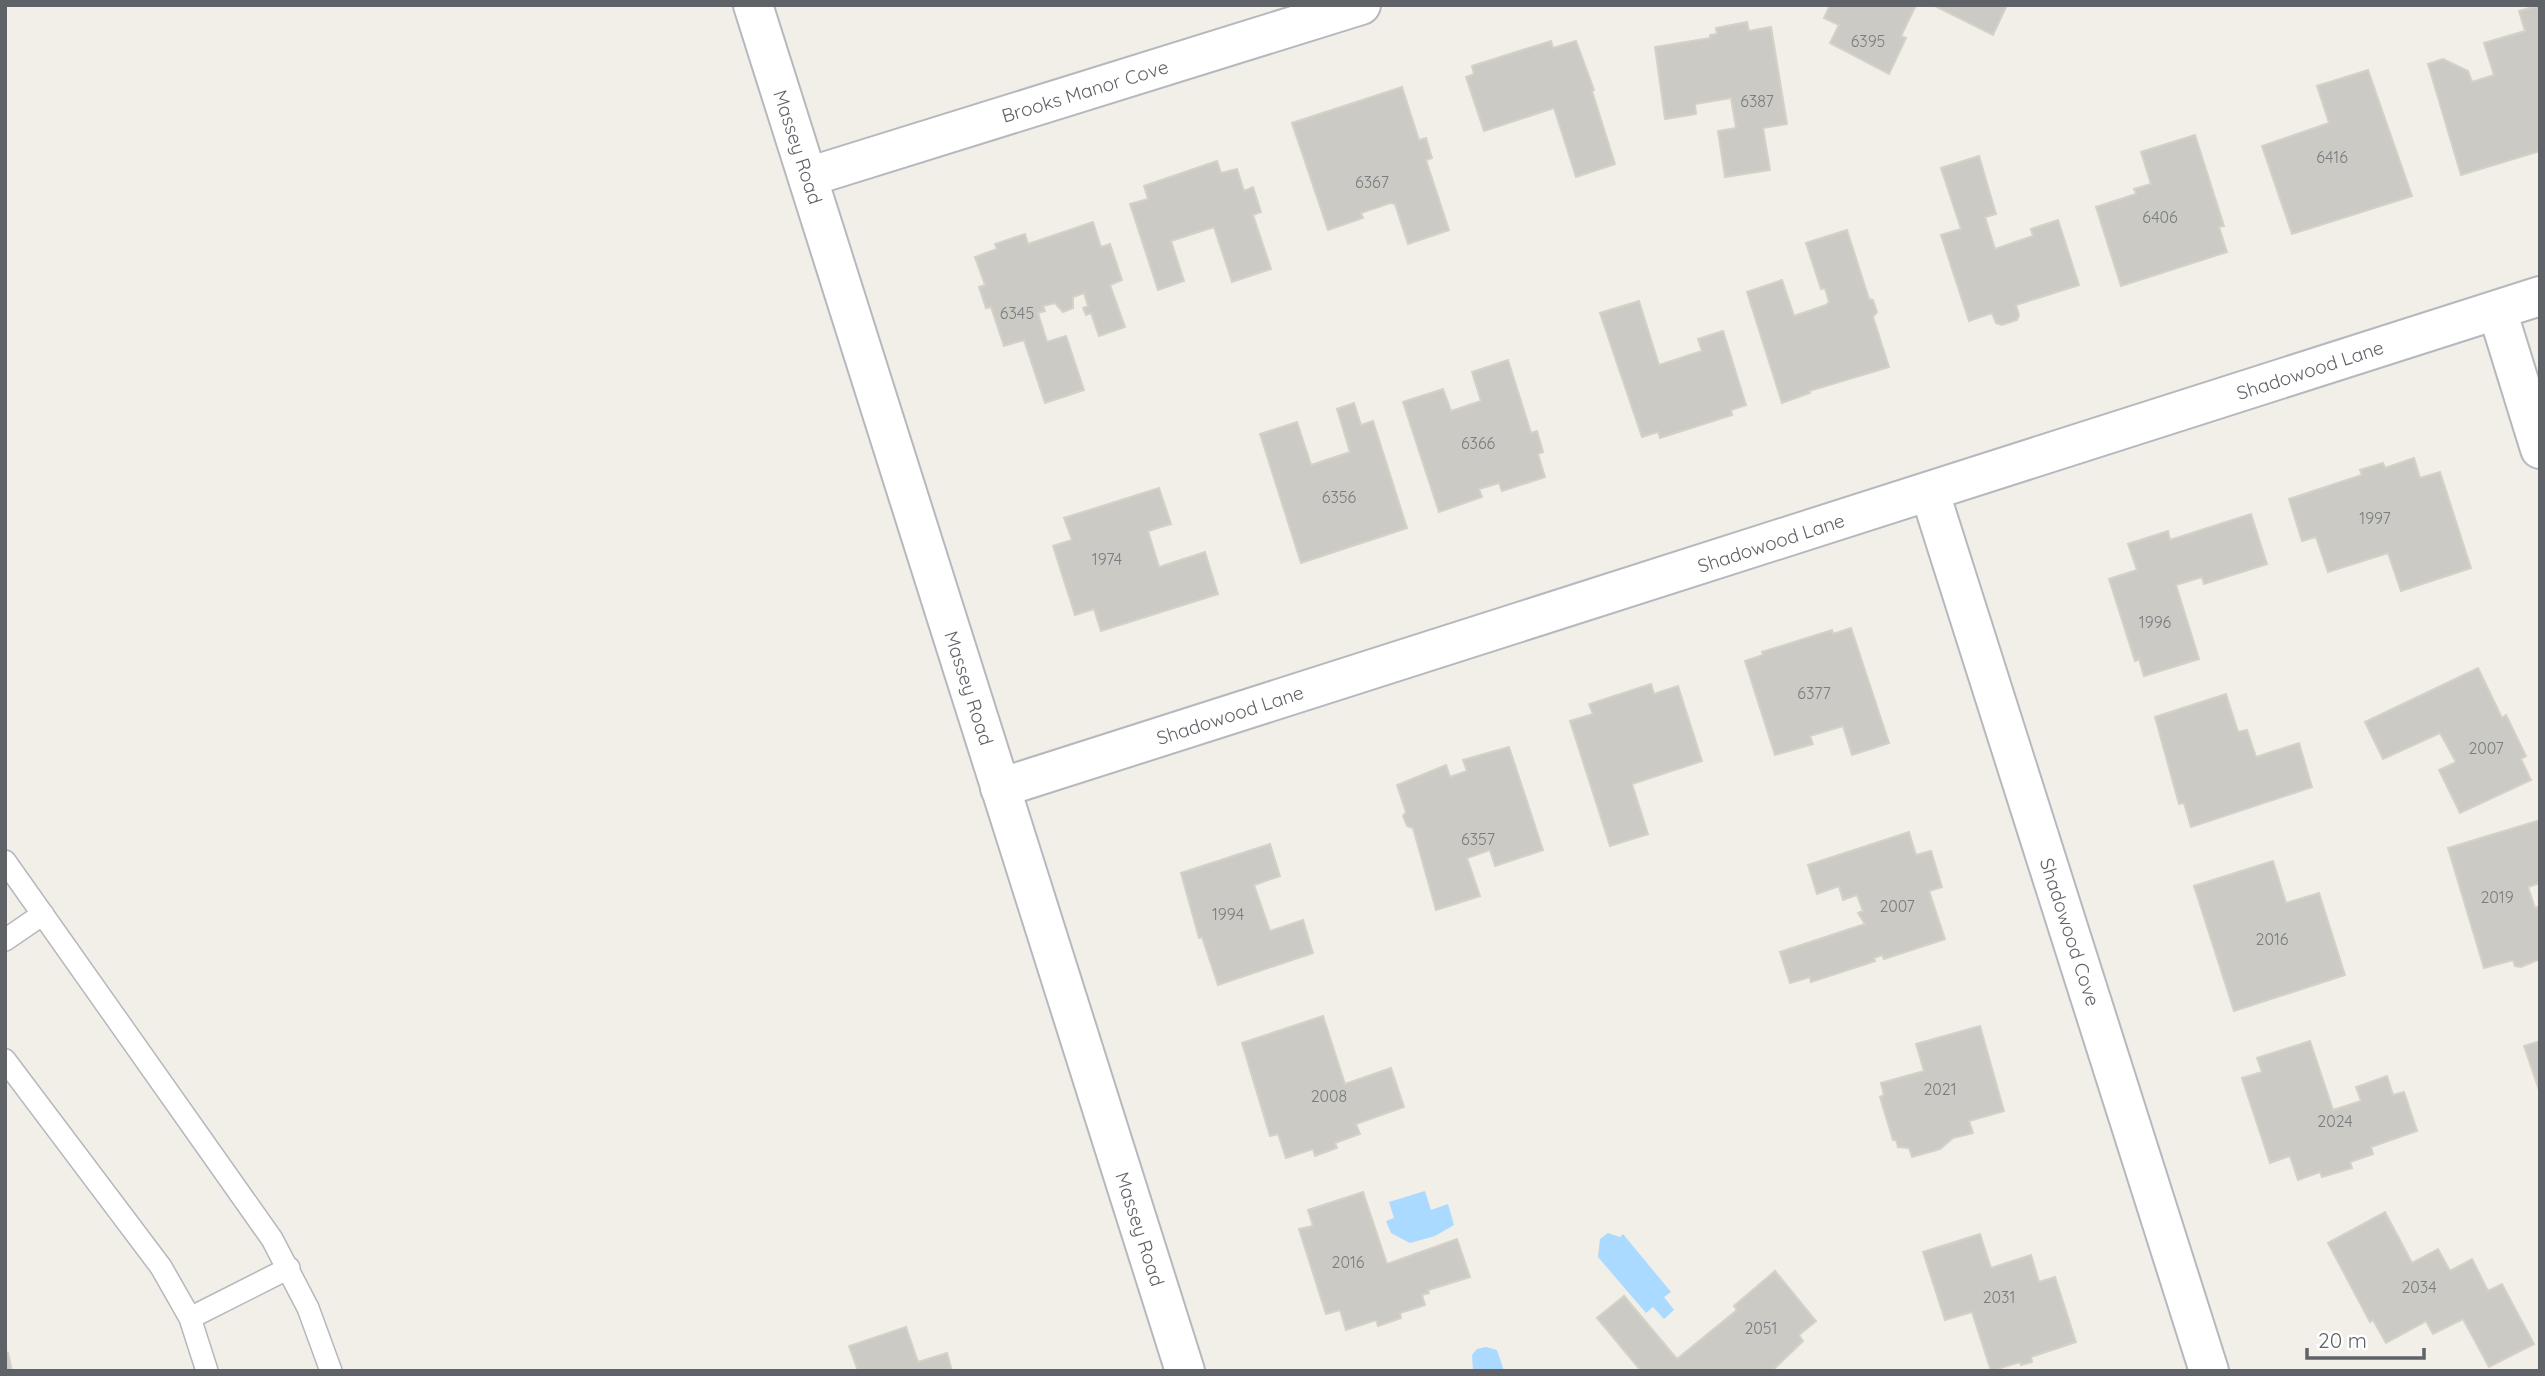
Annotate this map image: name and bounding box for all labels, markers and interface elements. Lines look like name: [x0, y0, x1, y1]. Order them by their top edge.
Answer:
house number: 6395: [1851, 31, 1885, 51]
street label: Brooks Manor Cove: [999, 54, 1171, 128]
street label: Massey Road: [768, 87, 828, 207]
house number: 6387: [1740, 91, 1774, 111]
house number: 6416: [2316, 147, 2348, 167]
house number: 6367: [1355, 172, 1389, 192]
house number: 6406: [2142, 207, 2178, 227]
house number: 6345: [1000, 303, 1034, 323]
street label: Shadowood Lane: [2233, 335, 2387, 405]
house number: 6366: [1461, 433, 1495, 453]
house number: 6356: [1322, 487, 1357, 507]
street label: Shadowood Lane: [1694, 508, 1848, 578]
house number: 1997: [2359, 508, 2391, 528]
house number: 1974: [1092, 549, 1122, 569]
house number: 1996: [2139, 612, 2172, 632]
street label: Massey Road: [939, 628, 999, 748]
street label: Shadowood Lane: [1153, 680, 1307, 750]
house number: 6377: [1797, 683, 1831, 703]
house number: 2007: [2468, 738, 2504, 758]
house number: 6357: [1461, 829, 1495, 849]
street label: Shadowood Cove: [2035, 855, 2105, 1009]
house number: 2019: [2480, 887, 2514, 907]
house number: 2007: [1879, 896, 1915, 916]
house number: 1994: [1212, 904, 1244, 924]
house number: 2016: [2256, 929, 2289, 949]
house number: 2021: [1923, 1079, 1957, 1099]
house number: 2008: [1311, 1086, 1347, 1106]
house number: 2024: [2317, 1111, 2353, 1131]
street label: Massey Road: [1110, 1169, 1170, 1289]
house number: 2016: [1332, 1252, 1365, 1272]
house number: 2034: [2401, 1277, 2437, 1297]
house number: 2031: [1983, 1287, 2015, 1307]
scale bar: [2307, 1316, 2424, 1360]
house number: 2051: [1744, 1318, 1778, 1338]
text: 20 m: [2318, 1327, 2367, 1353]

